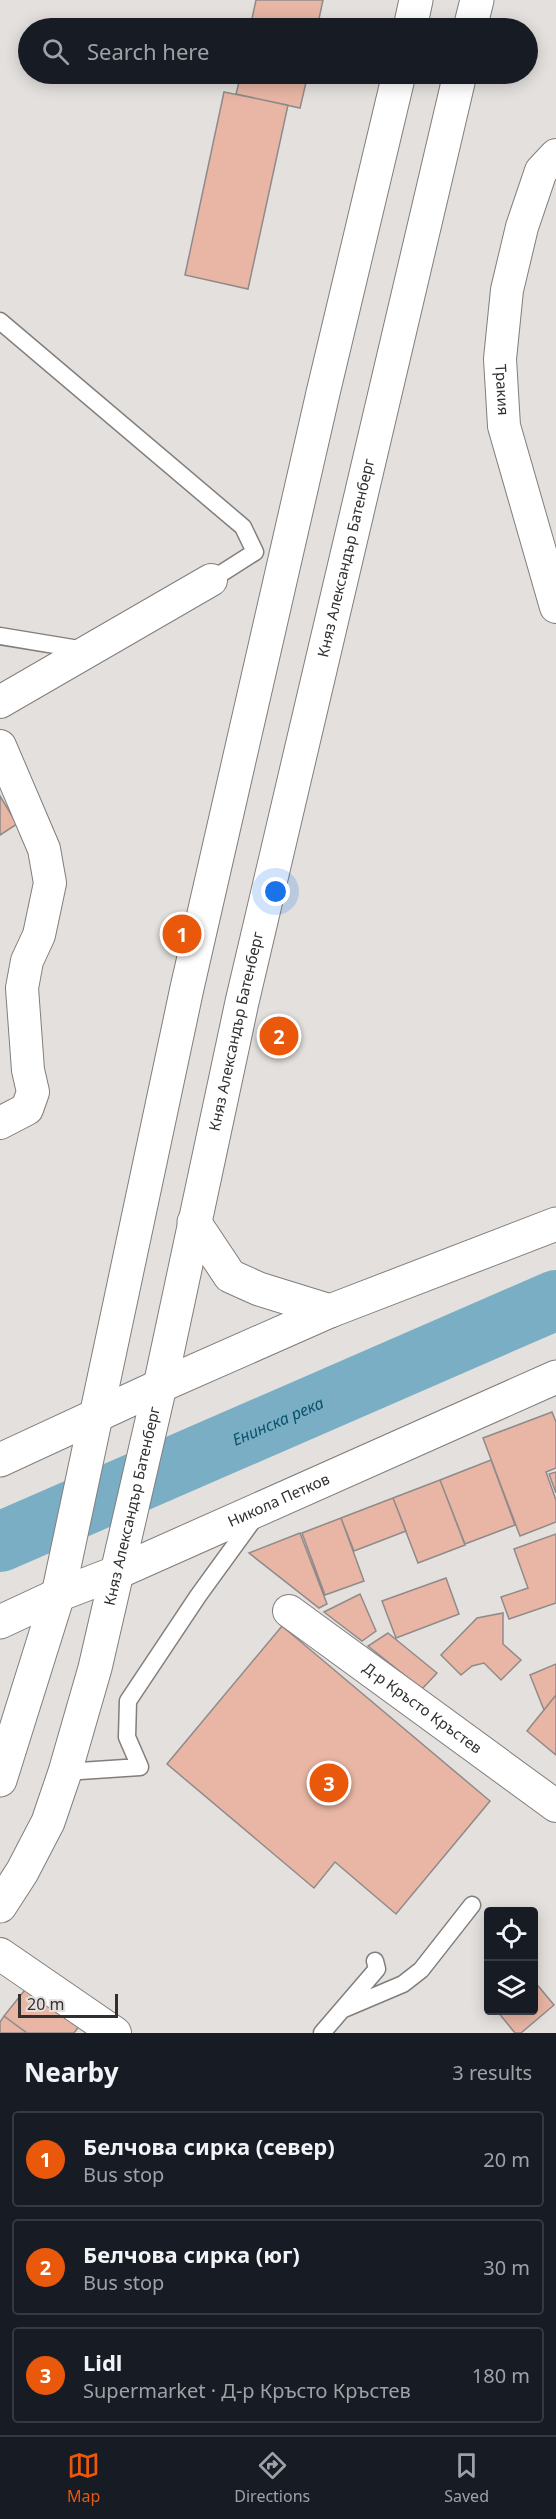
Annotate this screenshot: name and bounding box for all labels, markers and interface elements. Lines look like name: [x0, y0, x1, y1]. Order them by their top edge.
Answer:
search box: [18, 18, 538, 84]
icon: search: [39, 35, 72, 68]
text: Search here: [87, 36, 209, 66]
street label: Тракия: [491, 363, 514, 416]
street label: Княз Александър Батенберг: [312, 456, 378, 659]
your location: [261, 877, 290, 906]
pin: 1: [162, 912, 201, 956]
street label: Княз Александър Батенберг: [204, 929, 267, 1133]
pin: 2: [260, 1014, 298, 1058]
water label: Енинска река: [229, 1391, 327, 1451]
street label: Княз Александър Батенберг: [99, 1404, 164, 1607]
street label: Никола Петков: [224, 1468, 332, 1531]
street label: Д-р Кръсто Кръстев: [359, 1657, 486, 1758]
pin: 3: [310, 1760, 348, 1806]
map controls: [484, 1907, 538, 2015]
button: locate: [484, 1907, 538, 1961]
button: layers: [484, 1961, 538, 2015]
scale bar: [18, 1991, 118, 2018]
text: 20 m: [27, 1993, 64, 2015]
text: Nearby: [24, 2054, 119, 2090]
text: 3 results: [452, 2059, 532, 2086]
text: Белчова сирка (север): [83, 2131, 335, 2161]
text: 1: [40, 2146, 51, 2173]
text: 20 m: [483, 2146, 530, 2173]
text: Bus stop: [83, 2161, 164, 2188]
text: Белчова сирка (юг): [83, 2239, 300, 2269]
text: 2: [40, 2254, 51, 2281]
text: 30 m: [483, 2254, 530, 2281]
text: Bus stop: [83, 2269, 164, 2296]
text: Lidl: [83, 2347, 122, 2377]
text: 3: [40, 2362, 51, 2389]
text: 180 m: [472, 2362, 530, 2389]
text: Supermarket · Д-р Кръсто Кръстев: [83, 2377, 411, 2404]
tab: Map: [67, 2449, 100, 2507]
tab: Directions: [234, 2449, 310, 2507]
tab: Saved: [444, 2449, 489, 2507]

